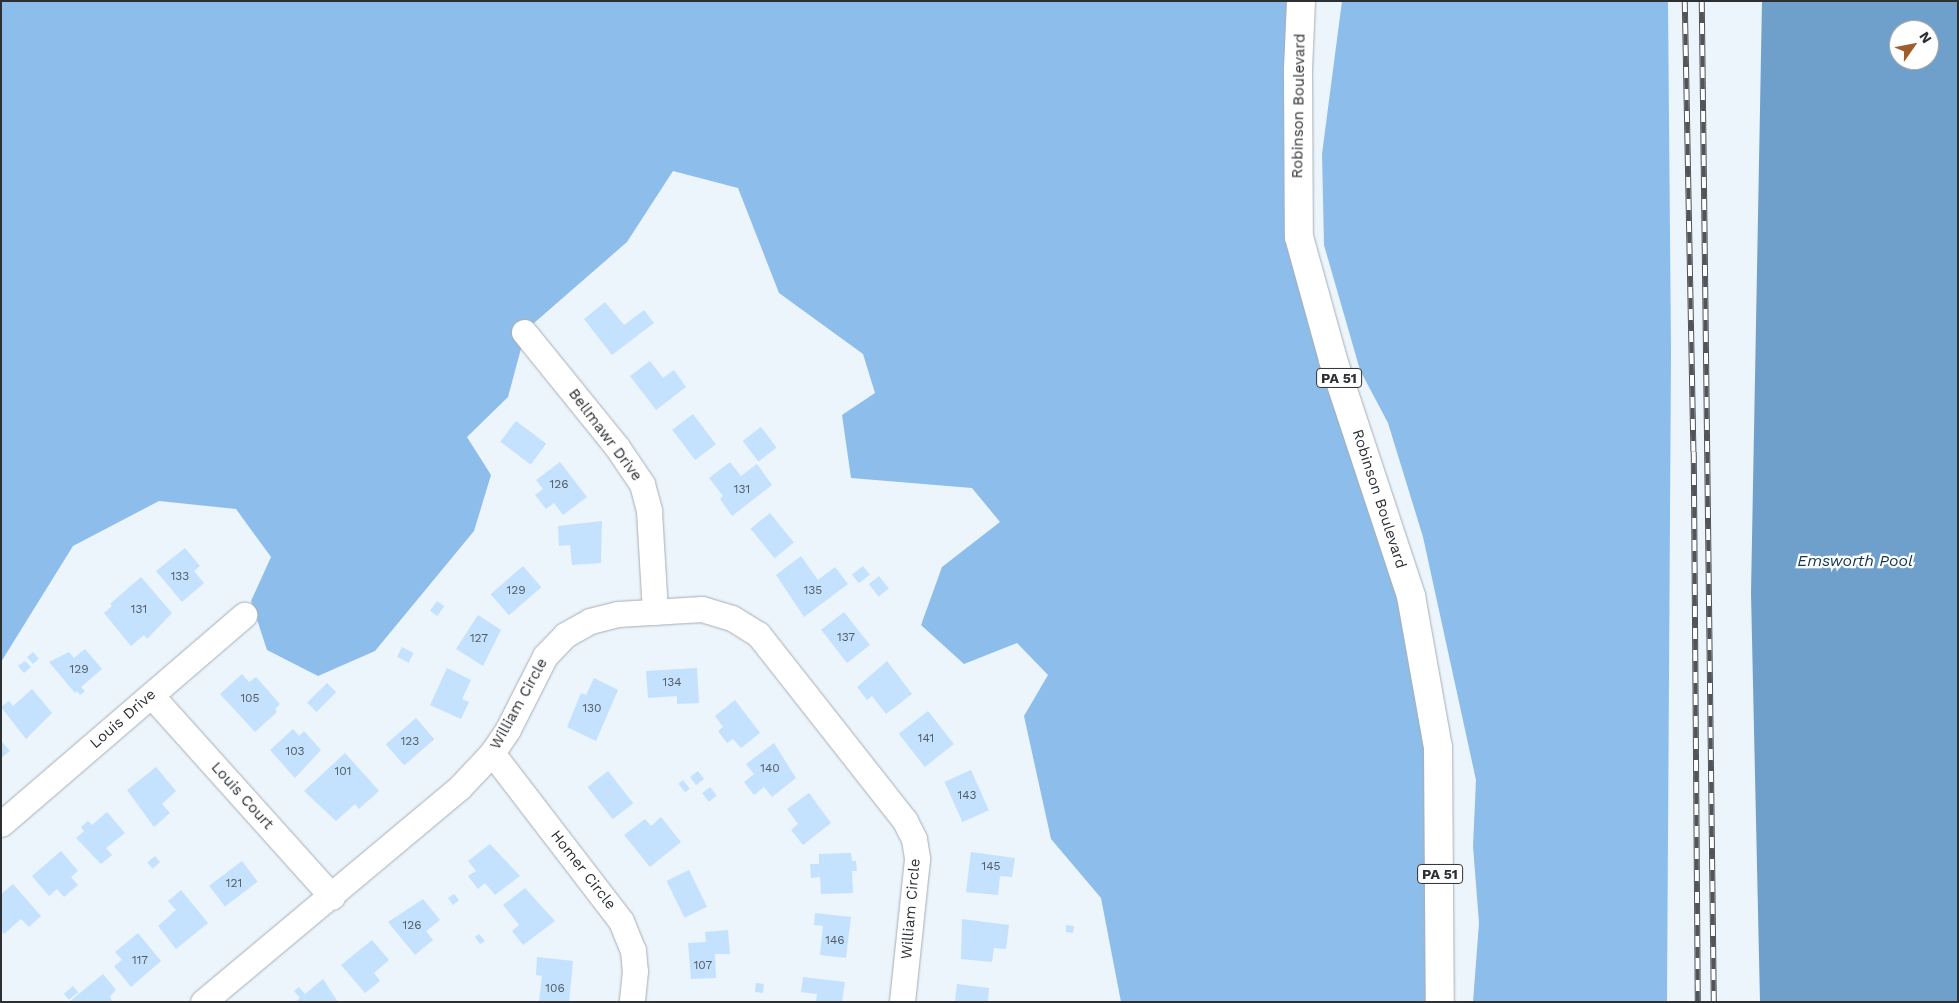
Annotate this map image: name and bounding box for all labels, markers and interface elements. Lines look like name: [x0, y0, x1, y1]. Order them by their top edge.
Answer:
north arrow: [1889, 20, 1939, 70]
text: N: [1916, 29, 1935, 46]
street label: Robinson Boulevard: [1289, 33, 1309, 179]
road number: PA 51: [1315, 366, 1363, 389]
street label: Bellmawr Drive: [564, 385, 646, 485]
street label: Robinson Boulevard: [1348, 427, 1410, 571]
house number: 126: [550, 478, 568, 492]
house number: 131: [734, 483, 750, 497]
water label: Emsworth Pool: [1797, 551, 1913, 571]
house number: 133: [171, 570, 189, 584]
house number: 129: [506, 584, 526, 598]
house number: 135: [804, 584, 822, 598]
house number: 131: [131, 603, 147, 617]
house number: 137: [837, 631, 855, 645]
house number: 127: [470, 632, 488, 646]
street label: William Circle: [487, 655, 551, 753]
house number: 129: [69, 663, 89, 677]
house number: 134: [662, 676, 682, 690]
street label: Louis Drive: [86, 686, 160, 752]
house number: 105: [240, 692, 260, 706]
house number: 130: [582, 702, 602, 716]
house number: 141: [918, 732, 934, 746]
house number: 123: [401, 735, 419, 749]
house number: 103: [286, 745, 304, 759]
street label: Louis Court: [207, 759, 277, 833]
house number: 140: [760, 762, 780, 776]
house number: 101: [335, 765, 351, 779]
house number: 143: [957, 789, 977, 803]
street label: Homer Circle: [546, 827, 620, 913]
street label: William Circle: [898, 858, 924, 960]
house number: 145: [982, 860, 1000, 874]
road number: PA 51: [1416, 862, 1464, 886]
house number: 121: [226, 877, 242, 891]
house number: 126: [403, 919, 421, 933]
house number: 146: [825, 934, 845, 948]
house number: 117: [132, 954, 148, 968]
house number: 107: [694, 959, 712, 973]
house number: 106: [545, 982, 565, 996]

